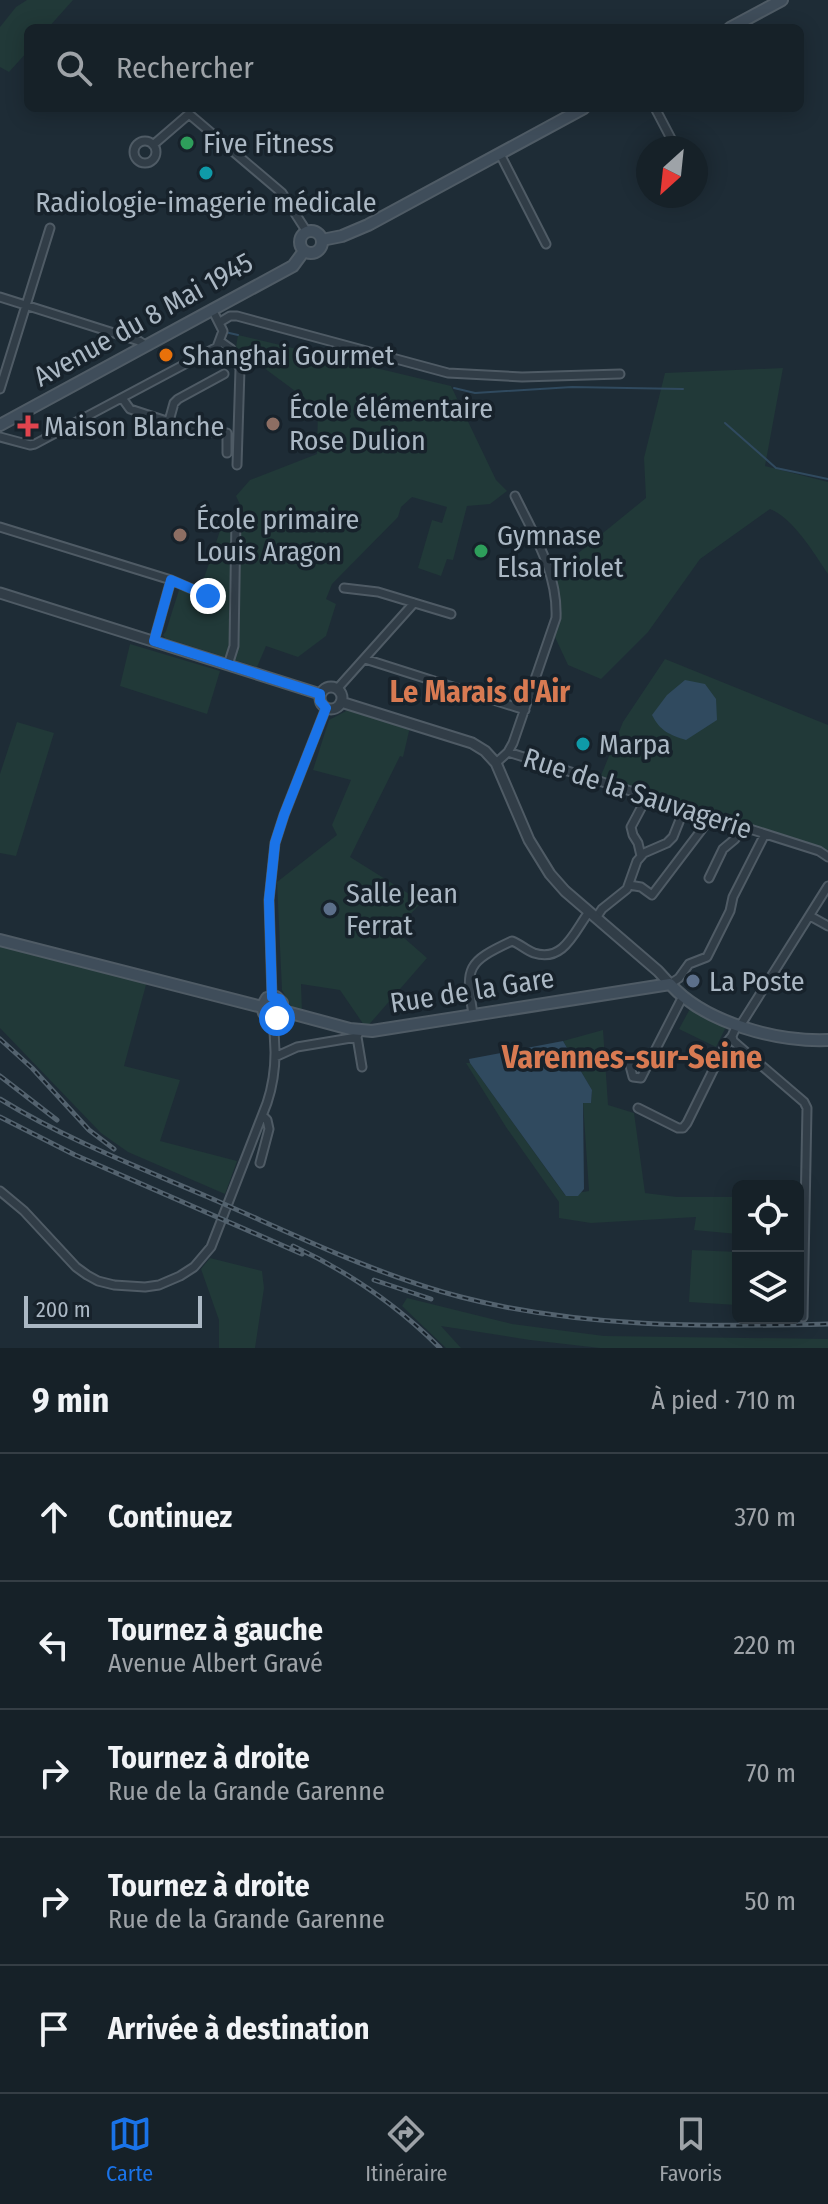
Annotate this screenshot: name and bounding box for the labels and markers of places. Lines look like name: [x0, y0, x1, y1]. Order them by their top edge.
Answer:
place label: Five Fitness: [203, 127, 334, 160]
marker: Five Fitness: [178, 134, 196, 152]
marker: Radiologie-imagerie médicale: [197, 164, 215, 182]
place label: Radiologie-imagerie médicale: [35, 186, 377, 219]
place label: Shanghai Gourmet: [182, 339, 395, 372]
marker: Shanghai Gourmet: [157, 346, 175, 364]
place label: École élémentaire Rose Dulion: [289, 392, 493, 457]
place label: Maison Blanche: [44, 410, 224, 443]
marker: École élémentaire Rose Dulion: [264, 415, 282, 433]
marker: Maison Blanche: [19, 417, 37, 435]
place label: École primaire Louis Aragon: [196, 503, 359, 568]
place label: Gymnase Elsa Triolet: [497, 519, 624, 584]
marker: École primaire Louis Aragon: [171, 526, 189, 544]
marker: Gymnase Elsa Triolet: [472, 542, 490, 560]
place label: Marpa: [599, 728, 671, 761]
marker: Marpa: [574, 735, 592, 753]
place label: Salle Jean Ferrat: [346, 877, 458, 942]
marker: Salle Jean Ferrat: [321, 900, 339, 918]
place label: La Poste: [709, 965, 805, 998]
marker: La Poste: [684, 972, 702, 990]

